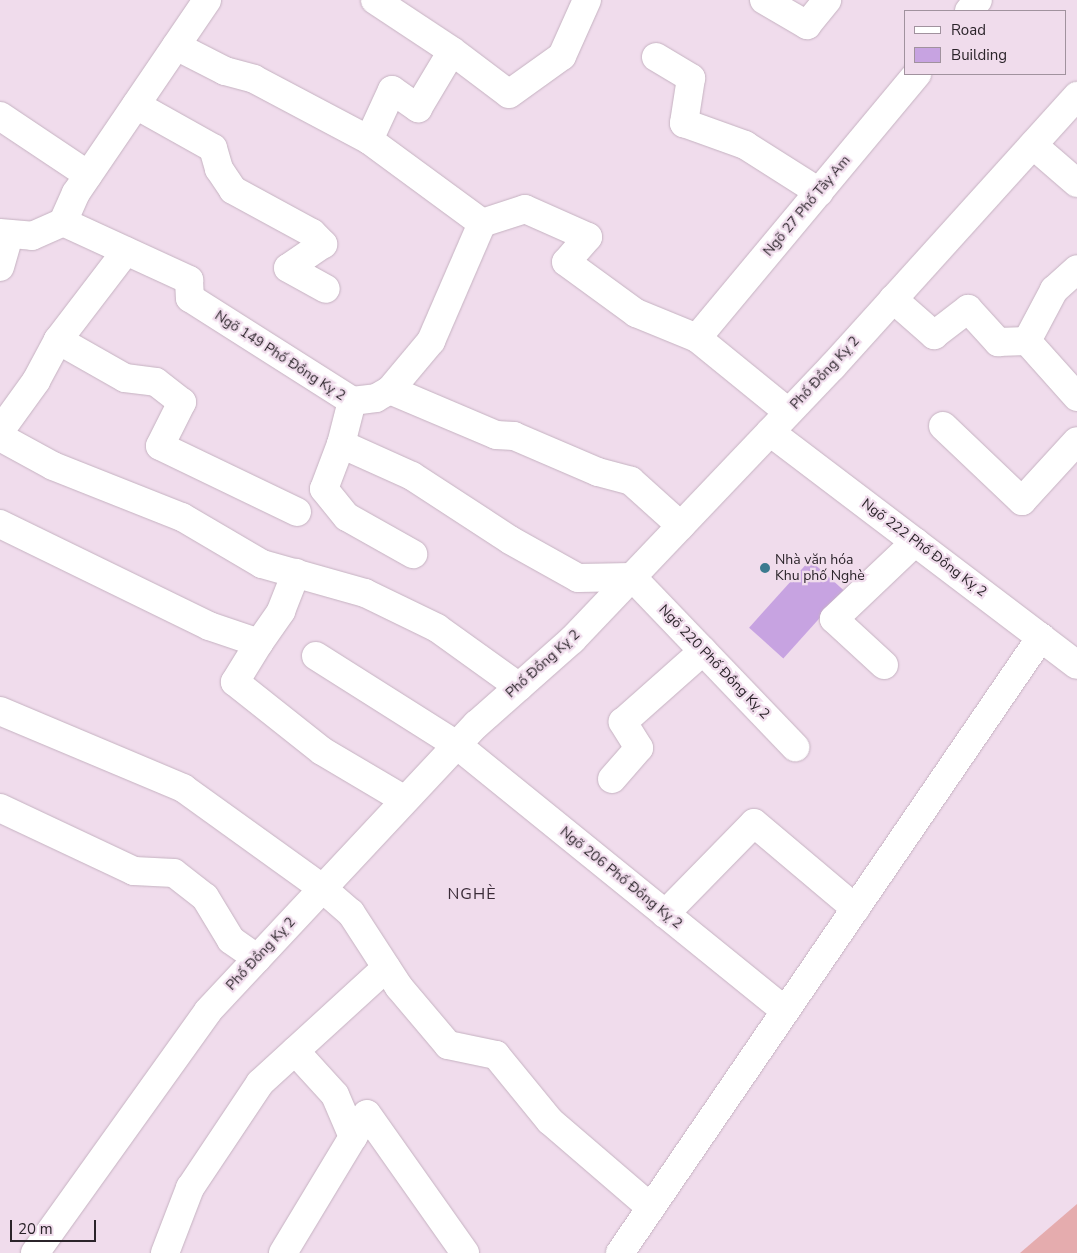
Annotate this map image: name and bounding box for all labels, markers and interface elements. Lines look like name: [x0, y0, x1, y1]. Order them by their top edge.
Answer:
legend: [904, 10, 1067, 75]
text: Road: [951, 20, 986, 40]
text: Building: [951, 45, 1007, 65]
street label: Ngõ 27 Phố Tây Am: [760, 152, 854, 260]
street label: Ngõ 149 Phố Đồng Kỵ 2: [212, 307, 348, 405]
street label: Phố Đồng Kỵ 2: [787, 333, 863, 413]
street label: Ngõ 222 Phố Đồng Kỵ 2: [858, 495, 990, 601]
place label: Nhà văn hóa Khu phố Nghè: [775, 552, 865, 584]
marker: Nhà văn hóa Khu phố Nghè: [759, 562, 771, 574]
street label: Ngõ 220 Phố Đồng Kỵ 2: [655, 601, 773, 723]
street label: Phố Đồng Kỵ 2: [503, 626, 583, 702]
street label: Ngõ 206 Phố Đồng Kỵ 2: [556, 824, 686, 932]
district label: NGHÈ: [447, 884, 497, 904]
street label: Phố Đồng Kỵ 2: [223, 914, 299, 994]
scale bar: [12, 1210, 99, 1242]
text: 20 m: [18, 1219, 53, 1239]

